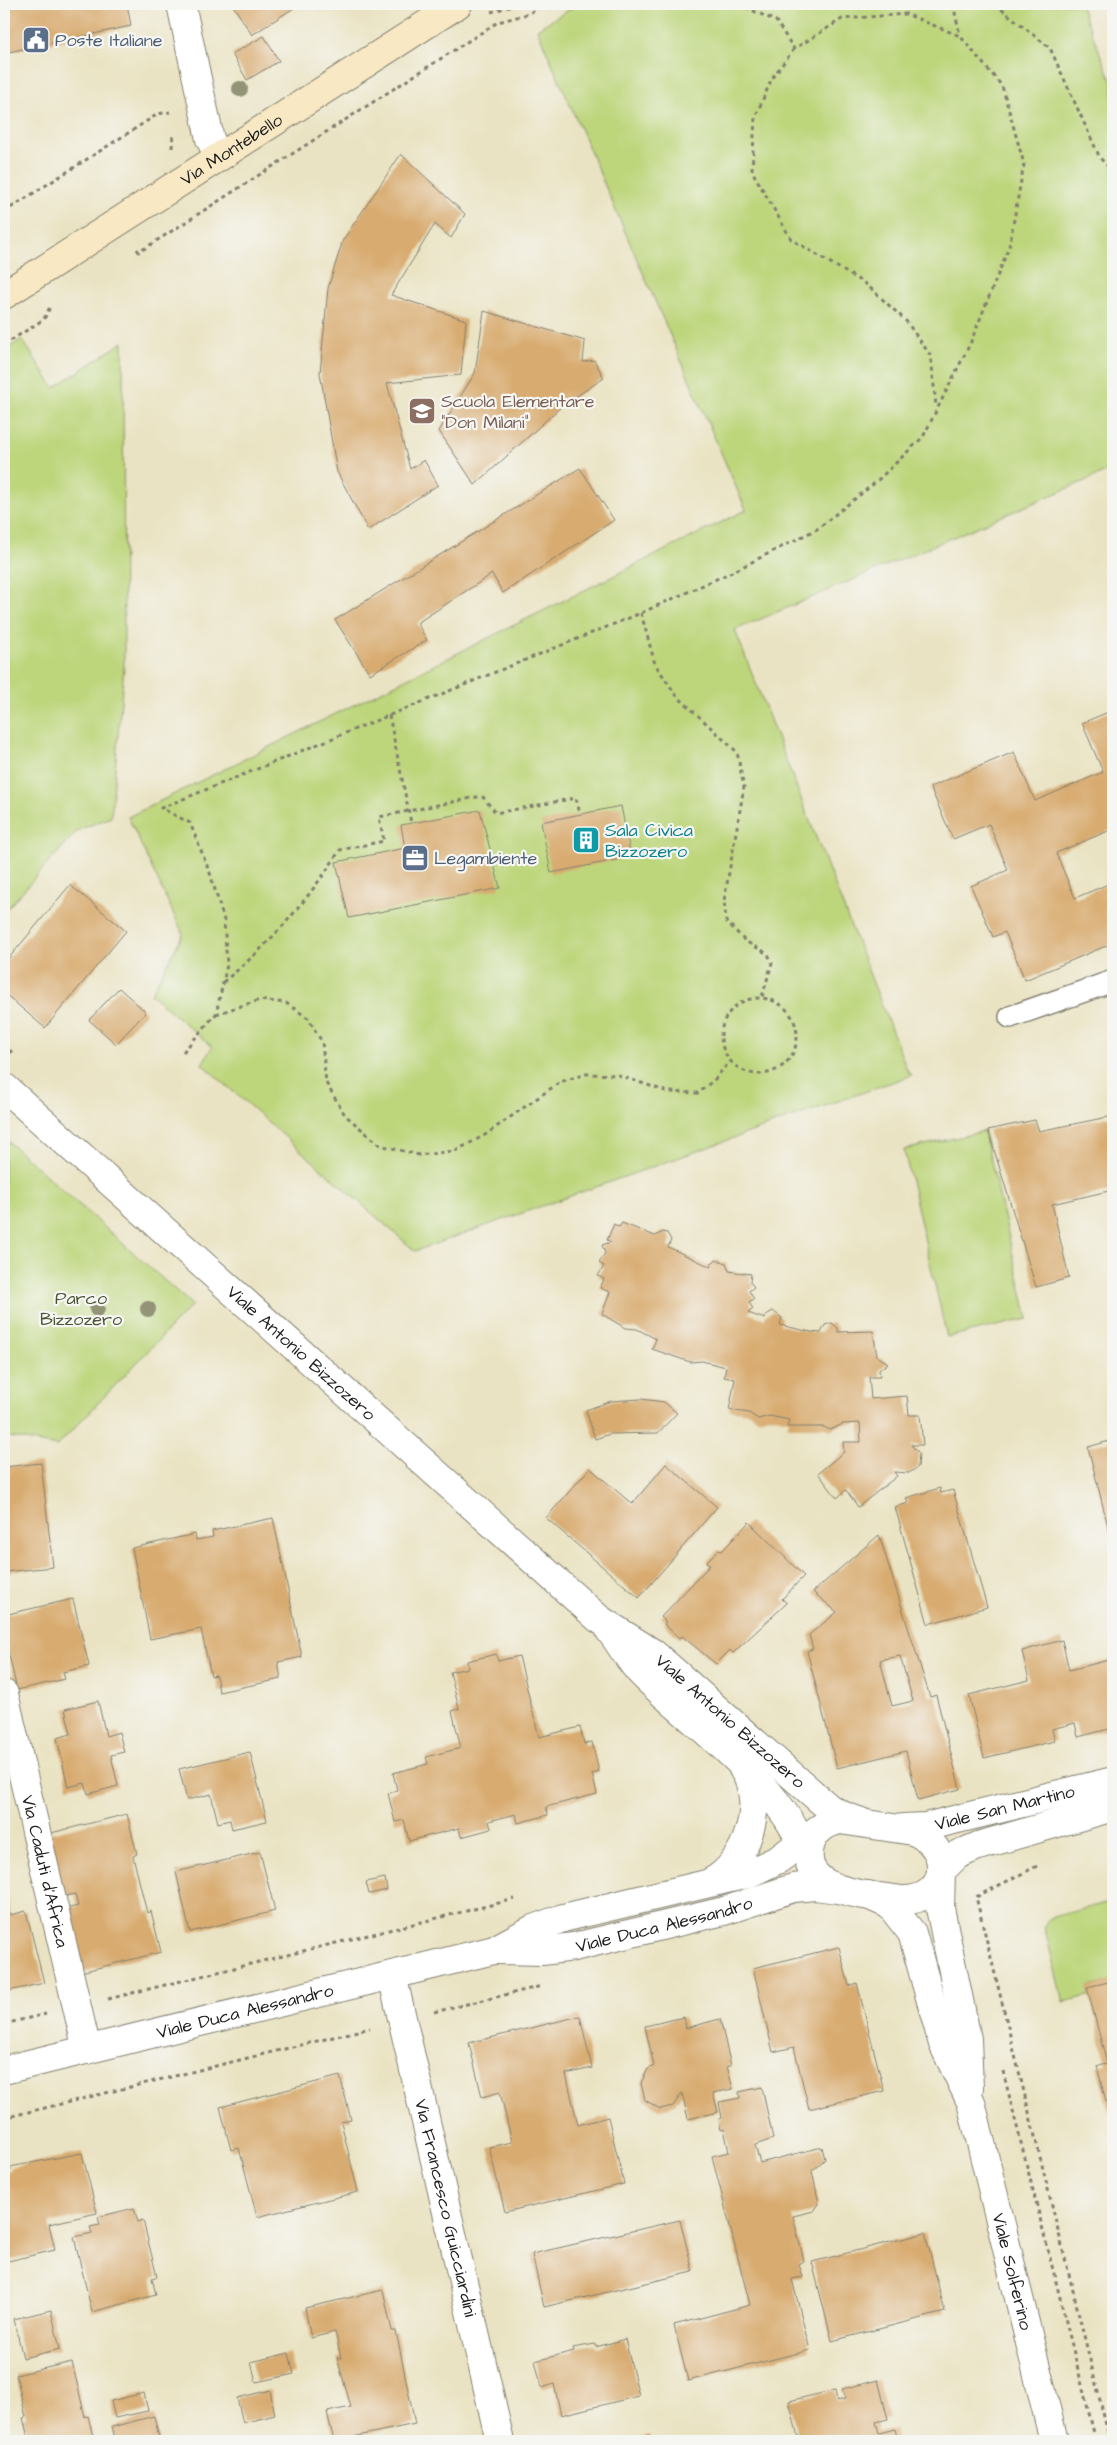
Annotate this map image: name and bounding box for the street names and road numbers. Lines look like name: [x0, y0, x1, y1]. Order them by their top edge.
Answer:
street label: Via Montebello: [176, 108, 288, 192]
street label: Viale Antonio Bizzozero: [221, 1280, 381, 1427]
street label: Viale Antonio Bizzozero: [650, 1649, 810, 1794]
street label: Viale San Martino: [932, 1779, 1077, 1837]
street label: Via Caduti d'Africa: [15, 1793, 75, 1950]
street label: Viale Duca Alessandro: [573, 1890, 756, 1959]
street label: Viale Duca Alessandro: [154, 1978, 336, 2045]
street label: Via Francesco Guicciardini: [408, 2097, 483, 2319]
street label: Viale Solferino: [986, 2211, 1038, 2333]

